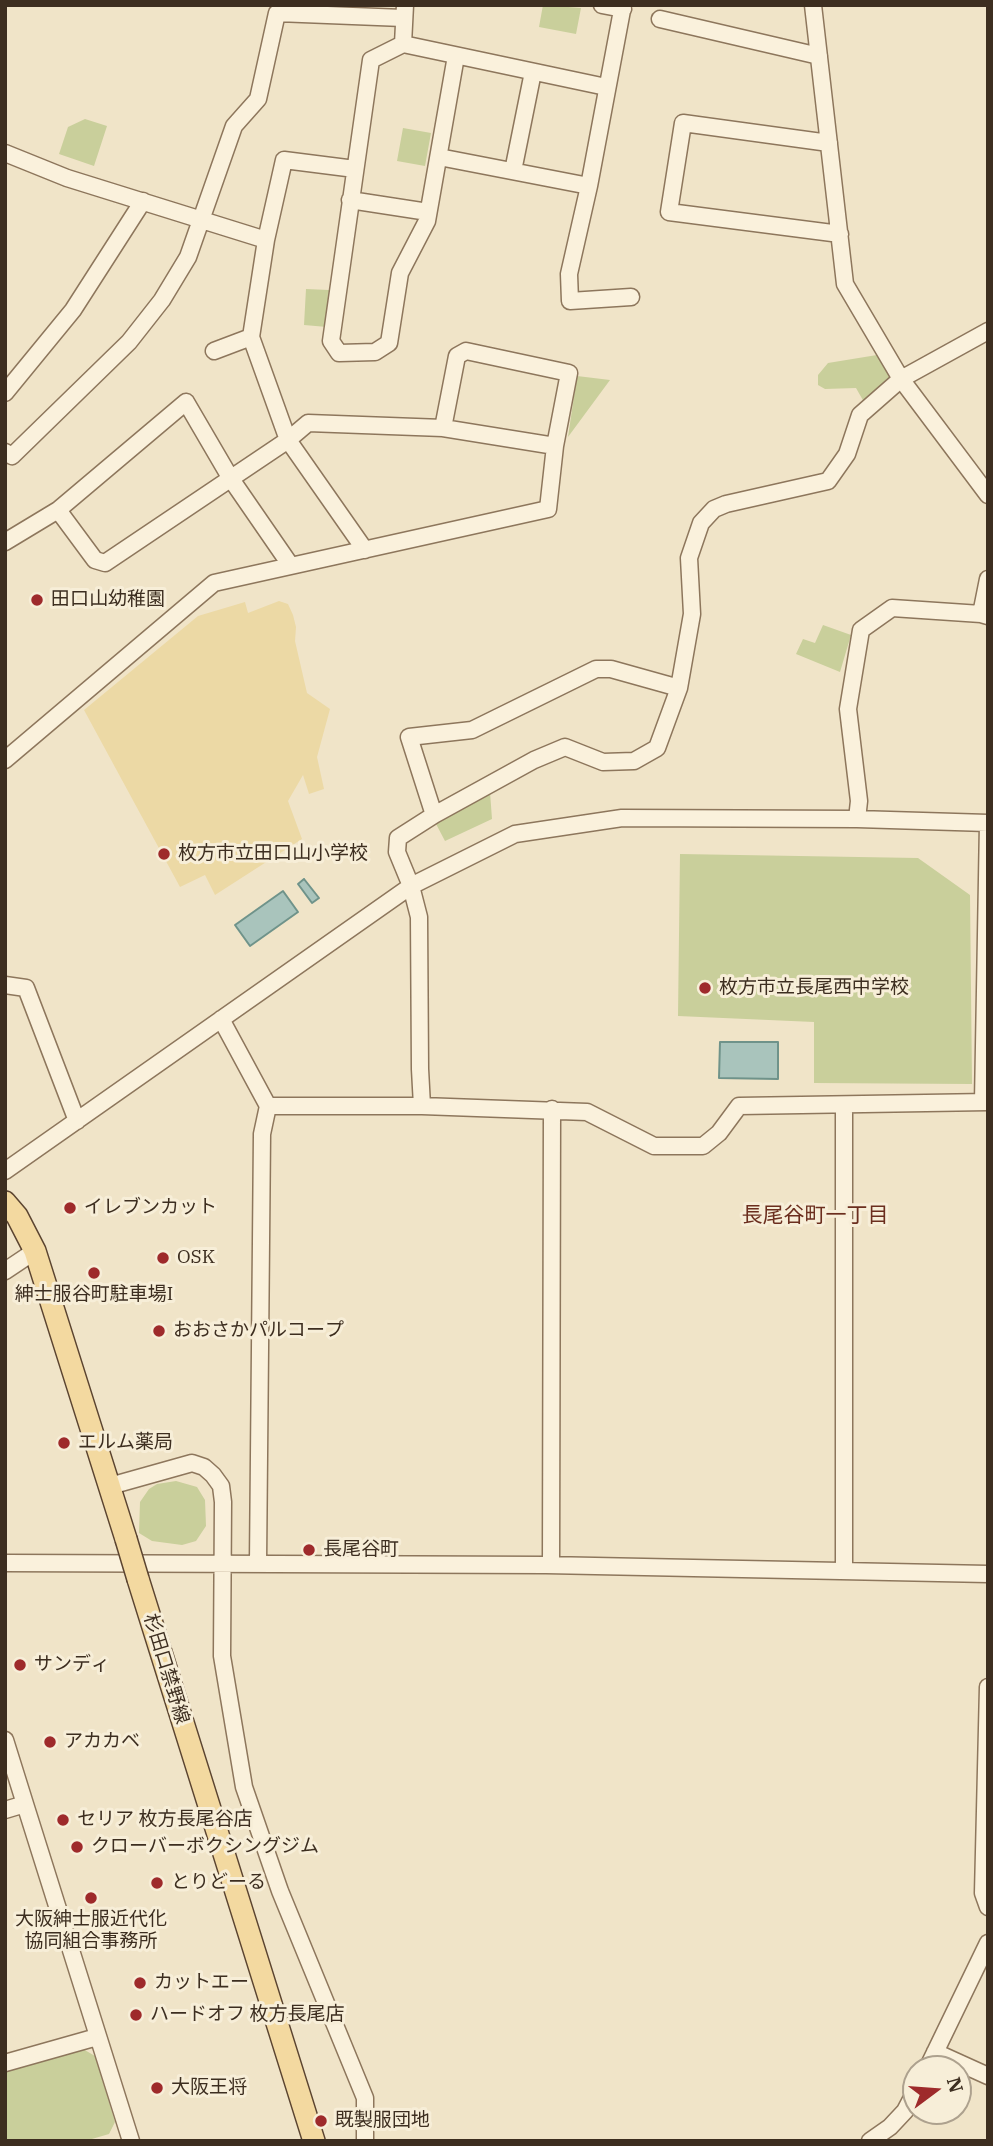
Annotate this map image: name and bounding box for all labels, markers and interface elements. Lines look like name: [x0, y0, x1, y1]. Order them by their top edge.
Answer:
place label: 田口山幼稚園: [51, 589, 165, 611]
marker: 田口山幼稚園: [29, 592, 45, 608]
place label: 枚方市立田口山小学校: [178, 843, 368, 865]
marker: 枚方市立田口山小学校: [156, 846, 172, 862]
place label: 枚方市立長尾西中学校: [719, 977, 909, 999]
marker: 枚方市立長尾西中学校: [697, 980, 713, 996]
place label: イレブンカット: [84, 1197, 217, 1219]
marker: イレブンカット: [62, 1200, 78, 1216]
district label: 長尾谷町一丁目: [742, 1203, 888, 1229]
place label: OSK: [177, 1247, 215, 1269]
marker: OSK: [155, 1250, 171, 1266]
marker: 紳士服谷町駐車場I: [86, 1265, 102, 1281]
place label: 紳士服谷町駐車場I: [15, 1284, 173, 1306]
place label: おおさかパルコープ: [173, 1320, 344, 1342]
marker: おおさかパルコープ: [151, 1323, 167, 1339]
place label: エルム薬局: [78, 1432, 173, 1454]
marker: エルム薬局: [56, 1435, 72, 1451]
place label: 長尾谷町: [323, 1539, 399, 1561]
marker: 長尾谷町: [301, 1542, 317, 1558]
street label: 杉田口禁野線: [138, 1611, 194, 1727]
place label: サンディ: [34, 1654, 110, 1676]
marker: サンディ: [12, 1657, 28, 1673]
place label: アカカベ: [64, 1731, 140, 1753]
marker: アカカベ: [42, 1734, 58, 1750]
place label: セリア 枚方長尾谷店: [77, 1809, 252, 1831]
marker: セリア 枚方長尾谷店: [55, 1812, 71, 1828]
place label: クローバーボクシングジム: [91, 1836, 319, 1858]
marker: クローバーボクシングジム: [69, 1839, 85, 1855]
place label: とりどーる: [171, 1872, 266, 1894]
marker: とりどーる: [149, 1875, 165, 1891]
marker: 大阪紳士服近代化 協同組合事務所: [83, 1890, 99, 1906]
place label: 大阪紳士服近代化 協同組合事務所: [15, 1909, 167, 1953]
place label: カットエー: [154, 1972, 249, 1994]
marker: カットエー: [132, 1975, 148, 1991]
place label: ハードオフ 枚方長尾店: [150, 2004, 344, 2026]
marker: ハードオフ 枚方長尾店: [128, 2007, 144, 2023]
north arrow: [902, 2055, 972, 2125]
text: N: [942, 2074, 969, 2095]
place label: 大阪王将: [171, 2077, 247, 2099]
marker: 大阪王将: [149, 2080, 165, 2096]
place label: 既製服団地: [335, 2110, 430, 2132]
marker: 既製服団地: [313, 2113, 329, 2129]

